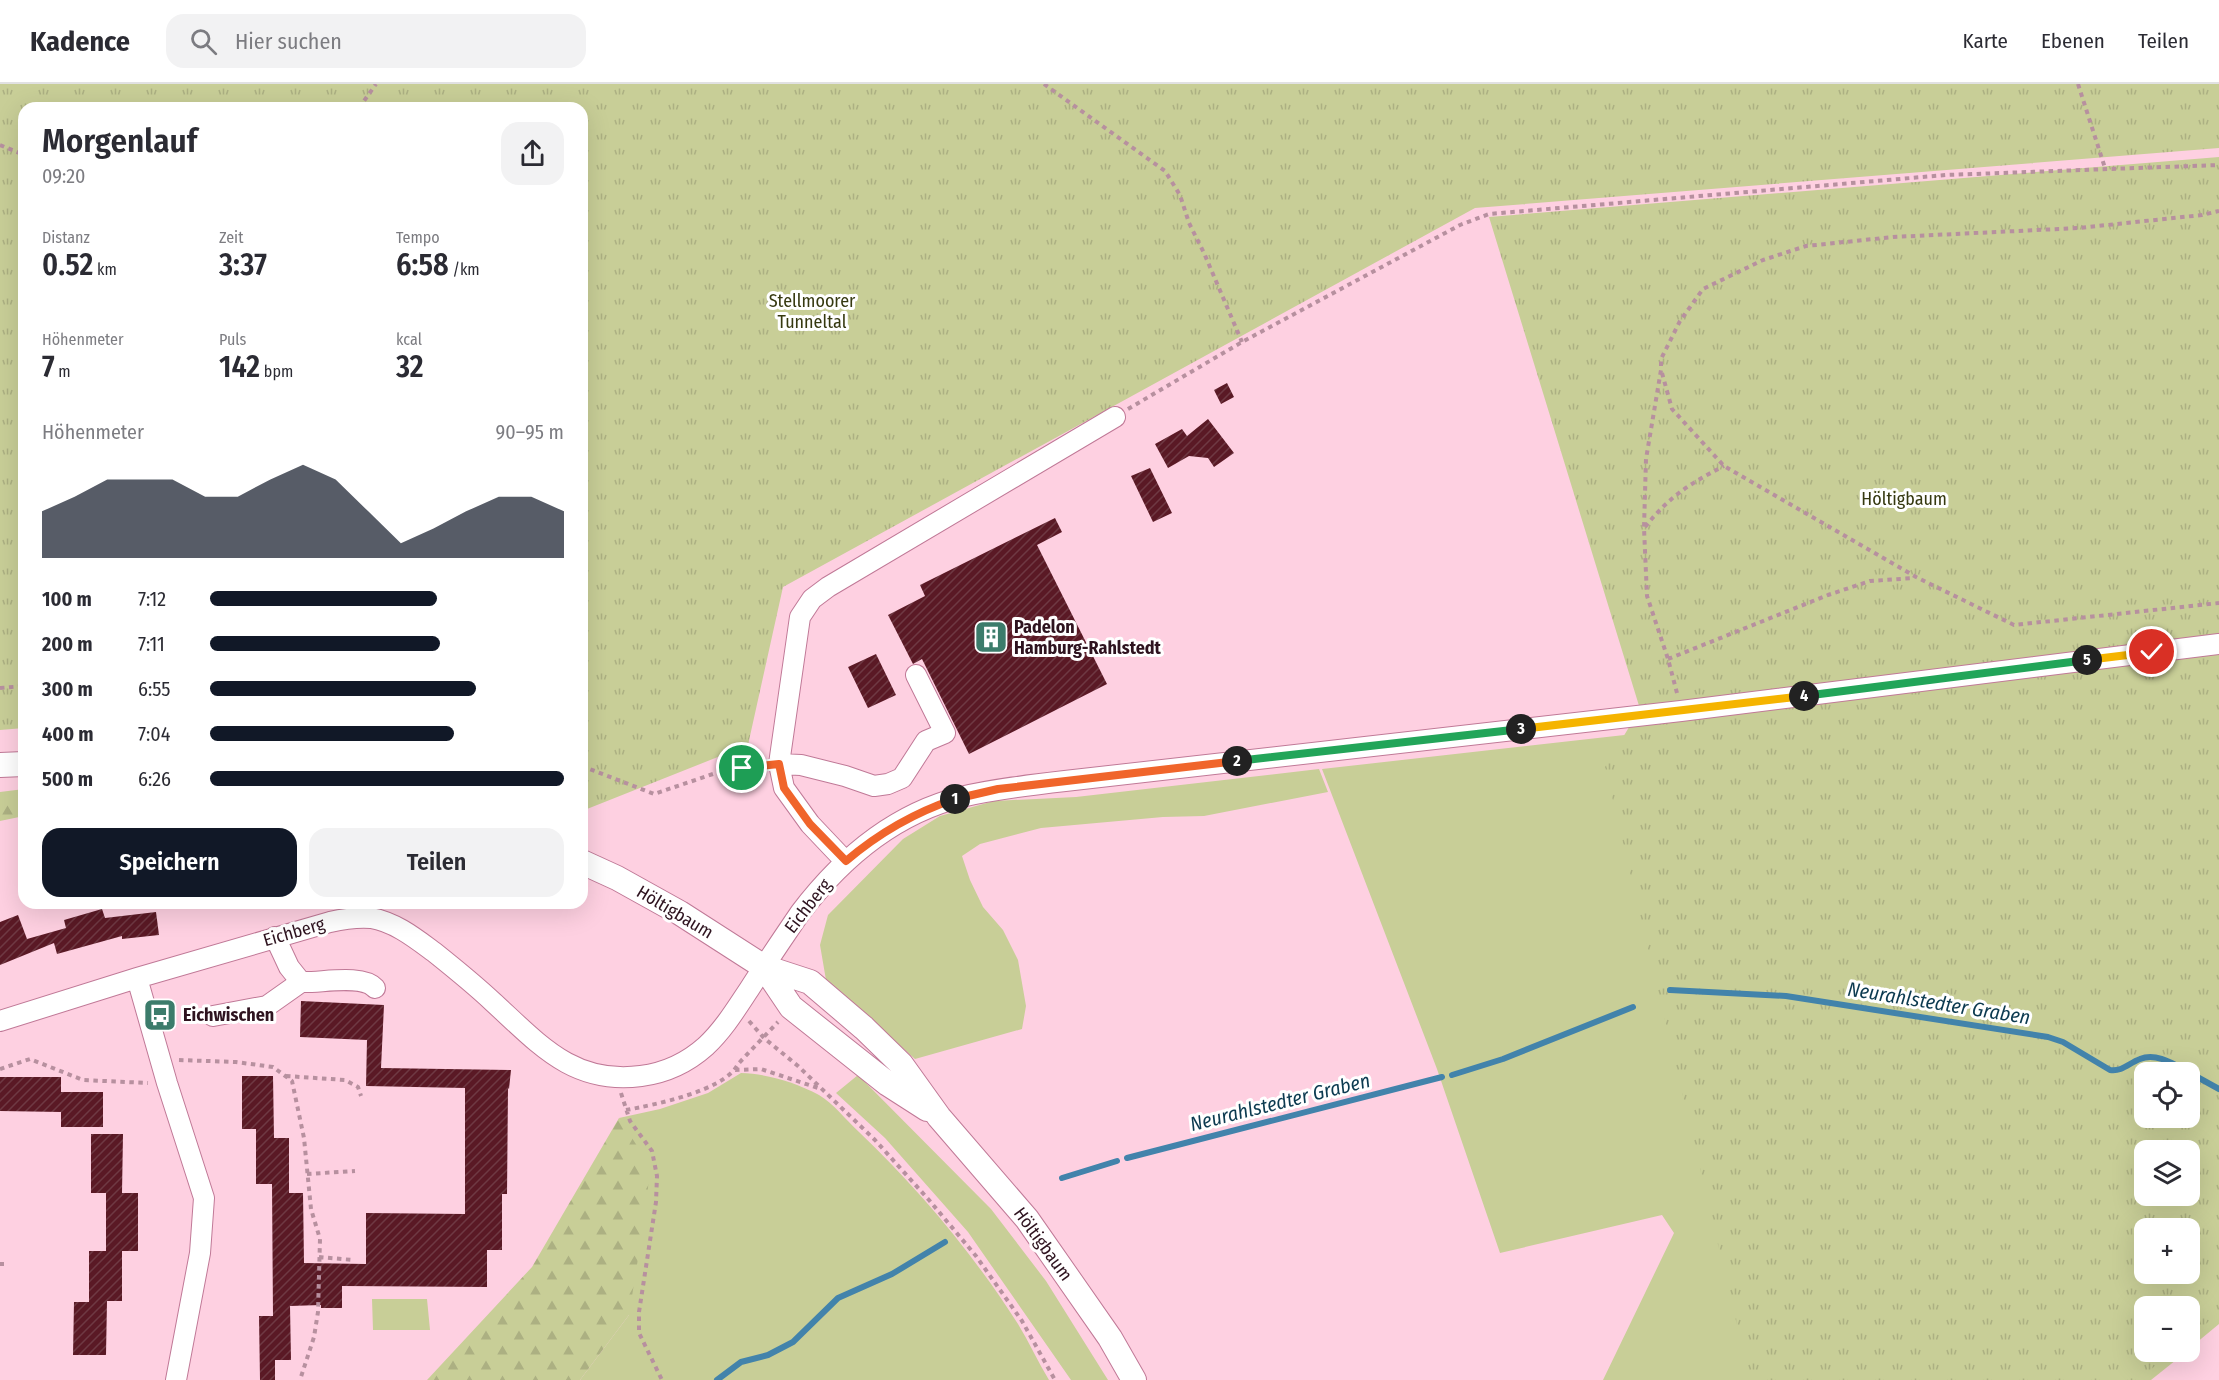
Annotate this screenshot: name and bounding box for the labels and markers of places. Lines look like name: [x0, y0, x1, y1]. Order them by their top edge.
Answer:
place label: Padelon Hamburg-Rahlstedt: [1014, 616, 1162, 659]
building icon: Padelon Hamburg-Rahlstedt: [973, 619, 1009, 655]
pin: [2126, 626, 2177, 677]
pin: 5: [2072, 645, 2102, 675]
pin: 4: [1789, 681, 1819, 711]
pin: 3: [1506, 714, 1536, 744]
pin: [716, 742, 767, 793]
pin: 2: [1222, 746, 1252, 776]
pin: 1: [940, 784, 970, 814]
bus stop icon: Eichwischen: [142, 997, 178, 1033]
place label: Eichwischen: [183, 1004, 274, 1026]

